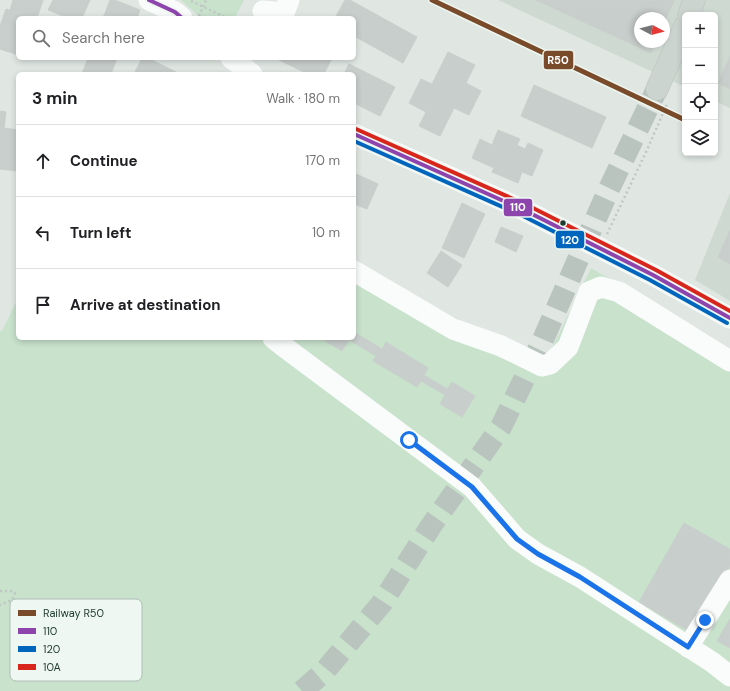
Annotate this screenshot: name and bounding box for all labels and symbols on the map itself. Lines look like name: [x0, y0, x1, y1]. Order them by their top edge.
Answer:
north arrow: [634, 12, 670, 48]
line badge: R50: [543, 50, 574, 70]
text: R50: [547, 53, 569, 67]
line badge: 110: [503, 198, 533, 217]
text: 110: [510, 200, 526, 214]
unlabelled marker: [558, 218, 568, 228]
line badge: 120: [555, 230, 585, 249]
text: 120: [561, 233, 579, 247]
route start: [400, 431, 418, 449]
legend: [10, 599, 142, 681]
text: Railway R50: [43, 606, 104, 620]
route end: [696, 611, 714, 629]
text: 110: [43, 624, 57, 638]
text: 120: [43, 642, 60, 656]
text: 10A: [43, 660, 61, 674]

